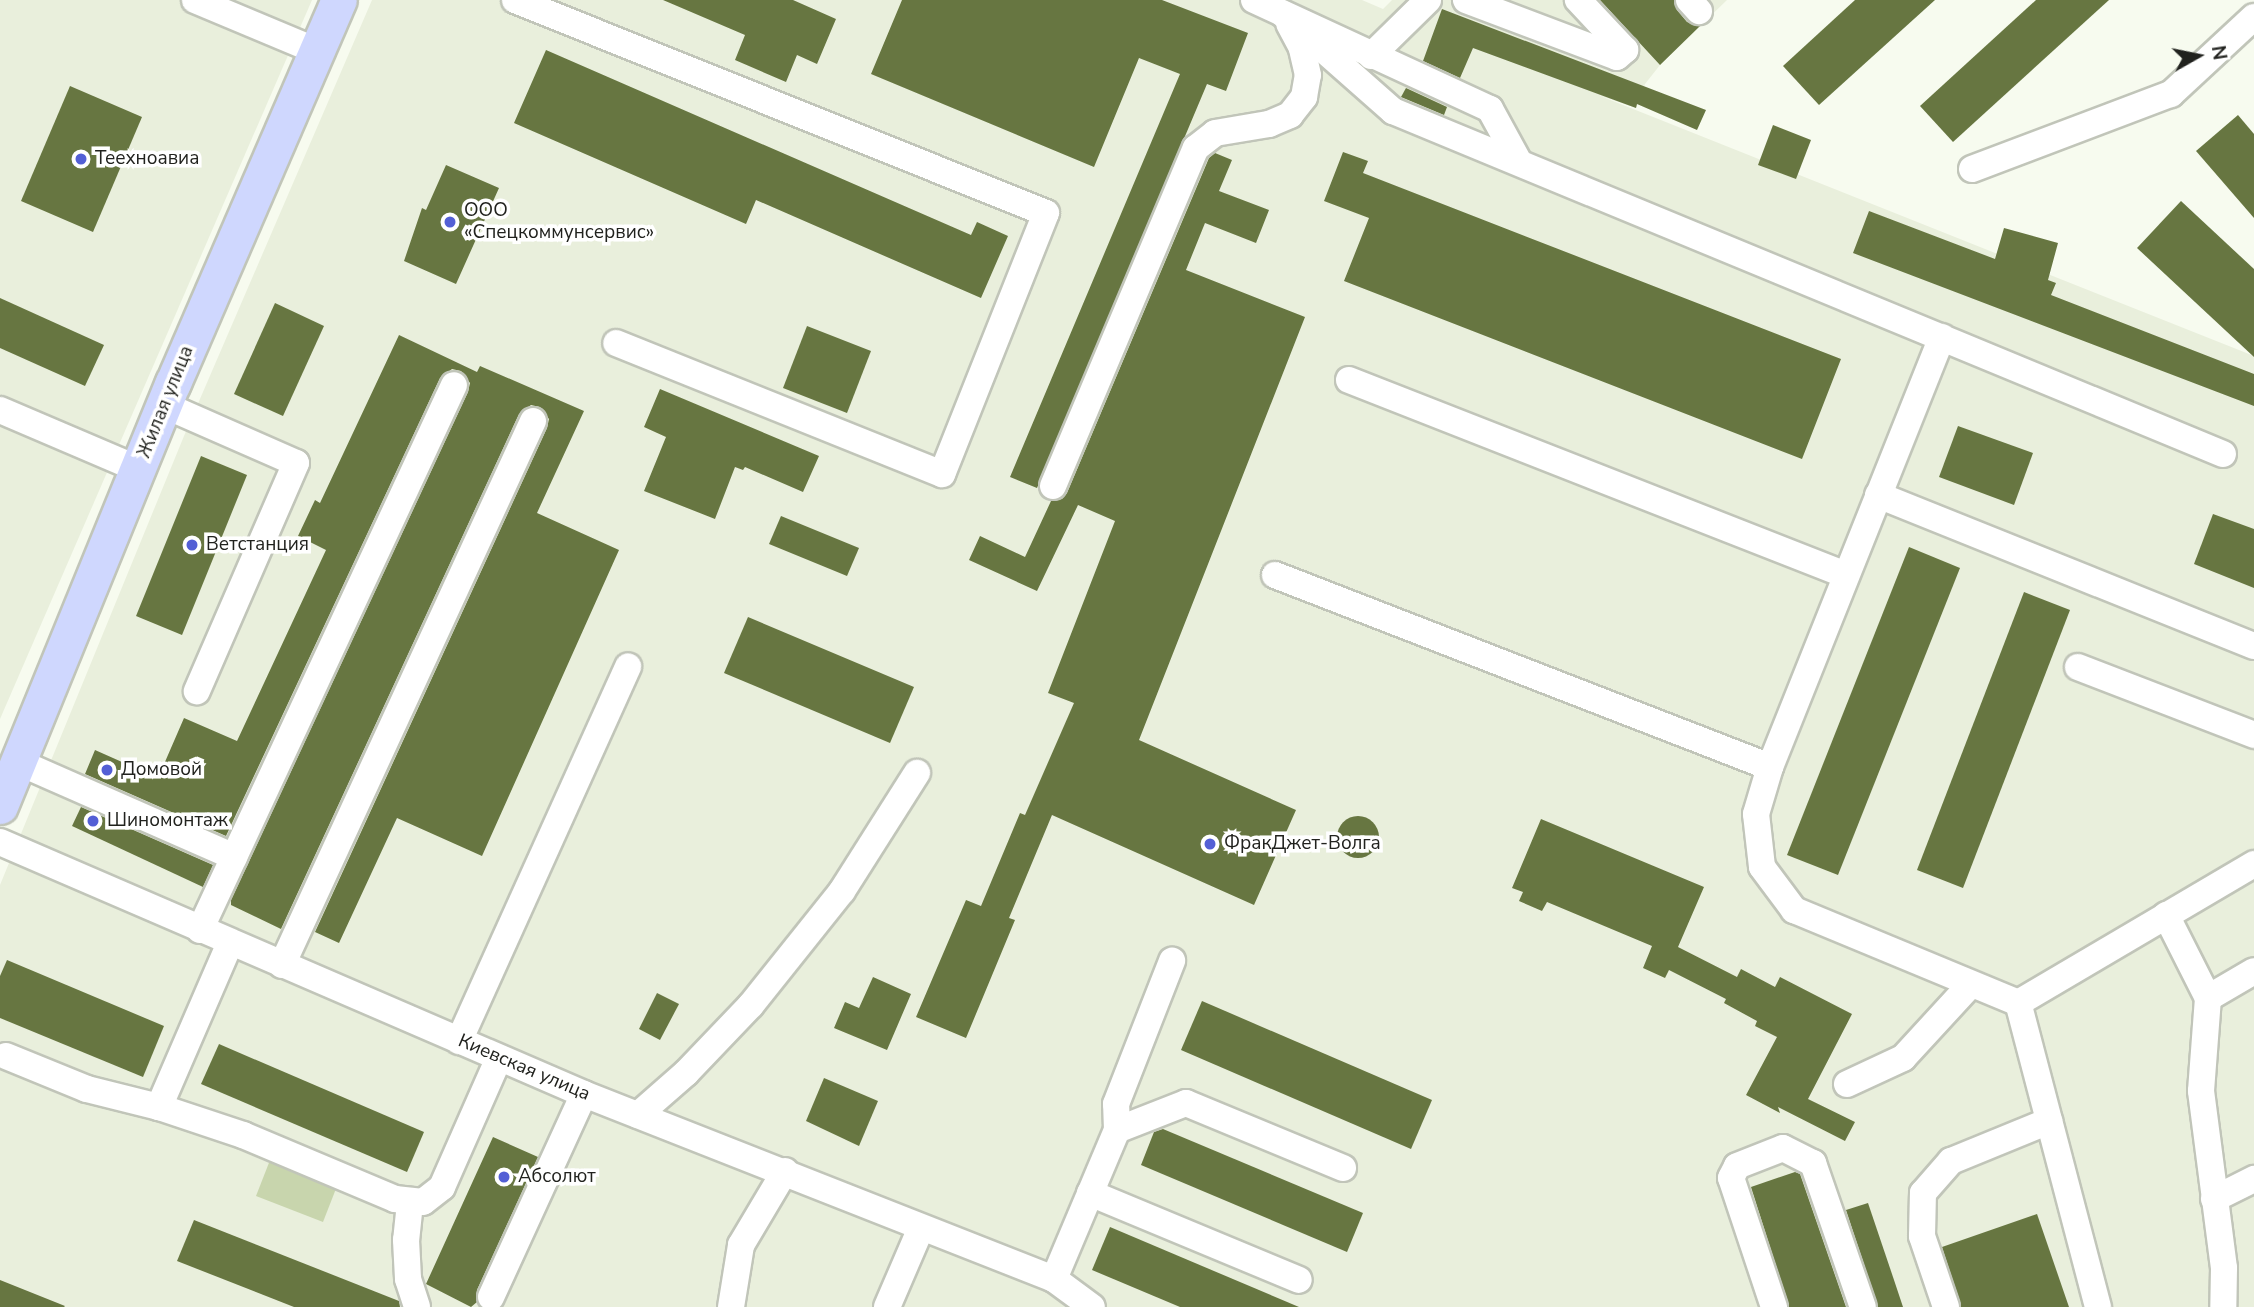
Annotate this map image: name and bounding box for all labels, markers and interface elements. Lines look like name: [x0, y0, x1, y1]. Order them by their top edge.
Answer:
north arrow: [2163, 21, 2233, 91]
text: N: [2205, 44, 2233, 62]
place label: Теехноавиа: [95, 148, 199, 170]
marker: Теехноавиа: [73, 151, 89, 167]
place label: ООО «Спецкоммунсервис»: [464, 200, 654, 244]
marker: ООО «Спецкоммунсервис»: [442, 214, 458, 230]
street label: Жилая улица: [133, 343, 199, 461]
place label: Ветстанция: [206, 534, 309, 556]
marker: Ветстанция: [184, 537, 200, 553]
place label: Домовой: [121, 759, 202, 781]
marker: Домовой: [99, 762, 115, 778]
place label: Шиномонтаж: [107, 810, 228, 832]
marker: Шиномонтаж: [85, 813, 101, 829]
place label: ФракДжет-Волга: [1224, 833, 1381, 855]
marker: ФракДжет-Волга: [1202, 836, 1218, 852]
street label: Киевская улица: [455, 1030, 593, 1106]
place label: Абсолют: [518, 1166, 596, 1188]
marker: Абсолют: [496, 1169, 512, 1185]

